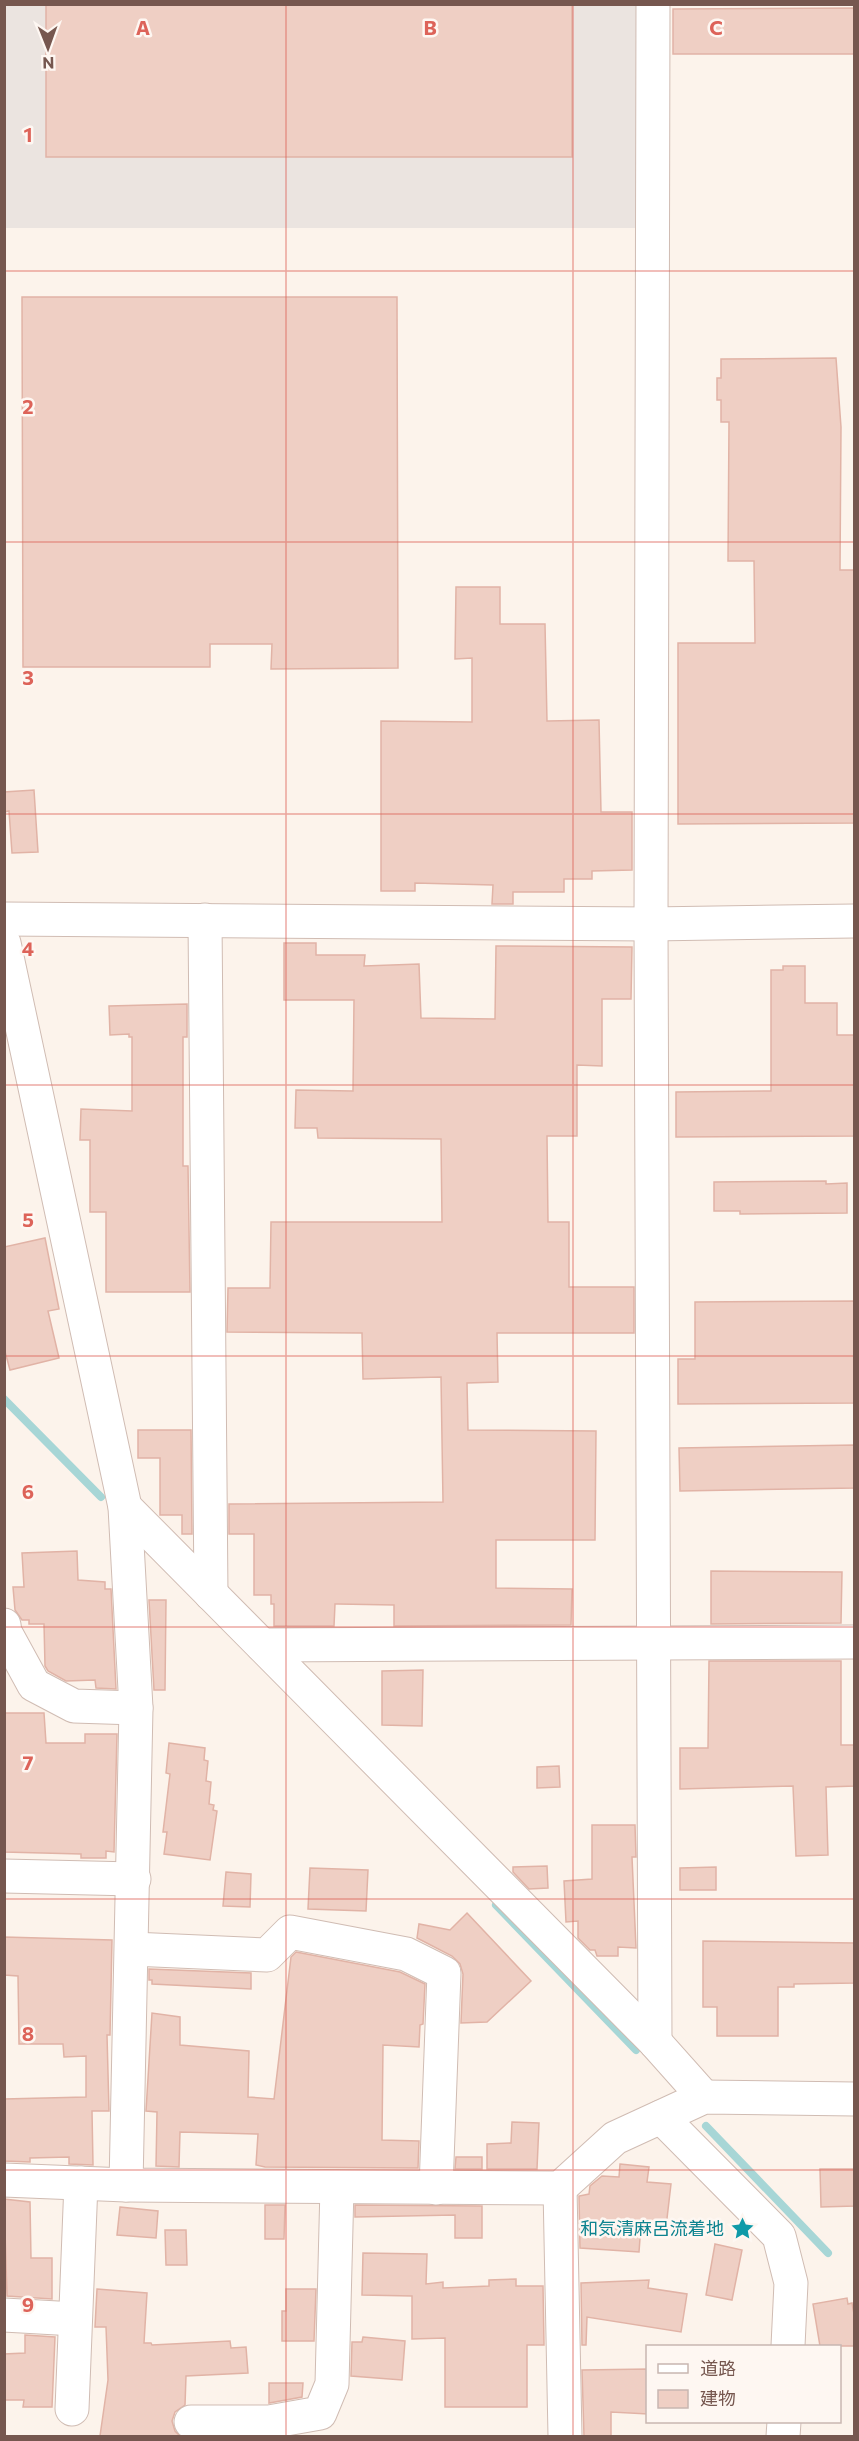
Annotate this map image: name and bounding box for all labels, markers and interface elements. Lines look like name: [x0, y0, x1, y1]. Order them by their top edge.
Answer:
text: A: [136, 15, 150, 39]
text: B: [423, 15, 437, 39]
text: C: [709, 15, 723, 39]
north arrow: [18, 18, 78, 78]
text: N: [42, 54, 54, 73]
text: 1: [23, 122, 33, 146]
text: 2: [22, 394, 34, 418]
text: 3: [22, 665, 34, 689]
text: 4: [22, 936, 34, 960]
text: 5: [22, 1207, 34, 1231]
text: 6: [22, 1479, 34, 1503]
text: 7: [23, 1750, 34, 1774]
text: 8: [22, 2021, 34, 2045]
place icon: 和気清麻呂流着地: [729, 2216, 755, 2242]
place label: 和気清麻呂流着地: [580, 2217, 724, 2239]
text: 9: [22, 2292, 34, 2316]
legend: [646, 2345, 841, 2423]
text: 道路: [700, 2357, 736, 2379]
text: 建物: [700, 2387, 736, 2409]

